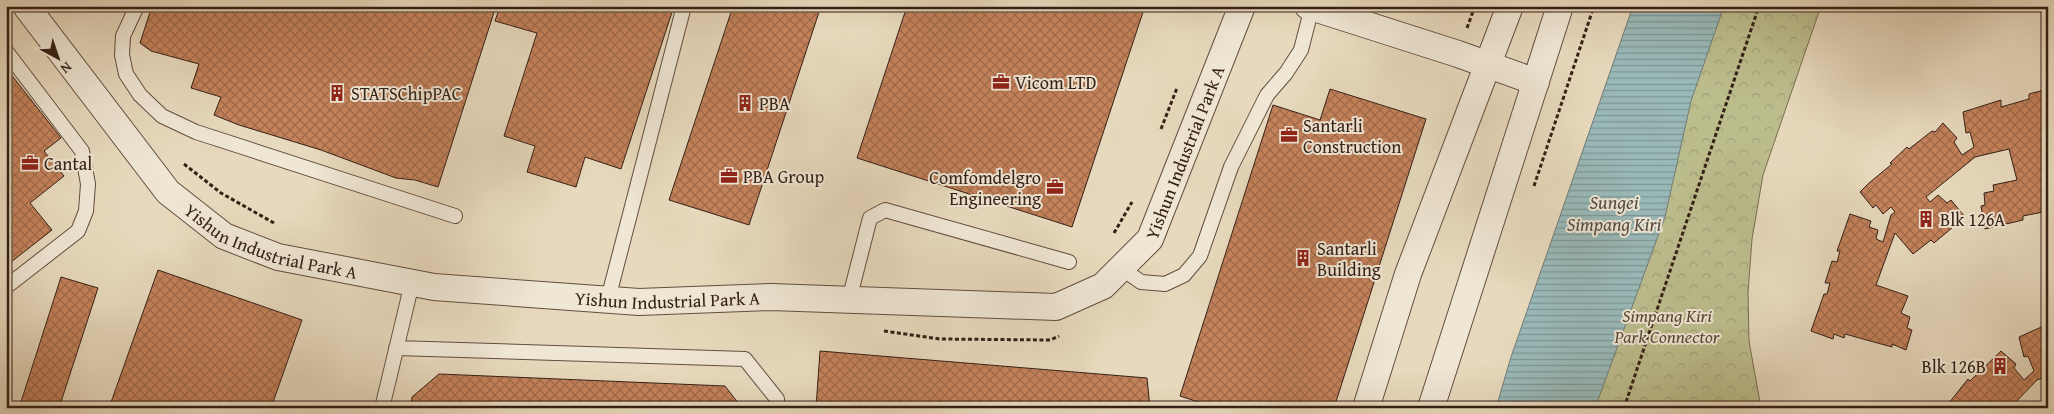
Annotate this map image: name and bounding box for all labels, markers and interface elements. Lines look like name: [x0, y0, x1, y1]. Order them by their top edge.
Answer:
north arrow: [32, 32, 82, 82]
text: N: [56, 57, 76, 79]
street label: Yishun Industrial Park A: [1138, 61, 1231, 243]
place label: Vicom LTD: [1015, 69, 1096, 96]
office icon: Vicom LTD: [991, 72, 1011, 92]
place label: STATSChipPAC: [351, 80, 462, 107]
building icon: STATSChipPAC: [327, 83, 347, 103]
place label: PBA: [759, 90, 790, 117]
building icon: PBA: [735, 93, 755, 113]
place label: Santarli Construction: [1303, 112, 1401, 160]
office icon: Santarli Construction: [1279, 125, 1299, 145]
place label: Cantal: [44, 150, 92, 177]
office icon: Cantal: [20, 153, 40, 173]
place label: PBA Group: [743, 163, 824, 190]
place label: Comfomdelgro Engineering: [929, 164, 1041, 212]
office icon: PBA Group: [719, 166, 739, 186]
office icon: Comfomdelgro Engineering: [1045, 177, 1065, 197]
water label: Sungei Simpang Kiri: [1567, 188, 1661, 238]
street label: Yishun Industrial Park A: [179, 196, 360, 285]
place label: Blk 126A: [1940, 206, 2005, 233]
building icon: Blk 126A: [1916, 209, 1936, 229]
place label: Santarli Building: [1317, 235, 1381, 283]
building icon: Santarli Building: [1293, 248, 1313, 268]
street label: Yishun Industrial Park A: [574, 284, 761, 316]
park label: Simpang Kiri Park Connector: [1614, 302, 1721, 350]
place label: Blk 126B: [1921, 353, 1986, 380]
building icon: Blk 126B: [1990, 356, 2010, 376]

